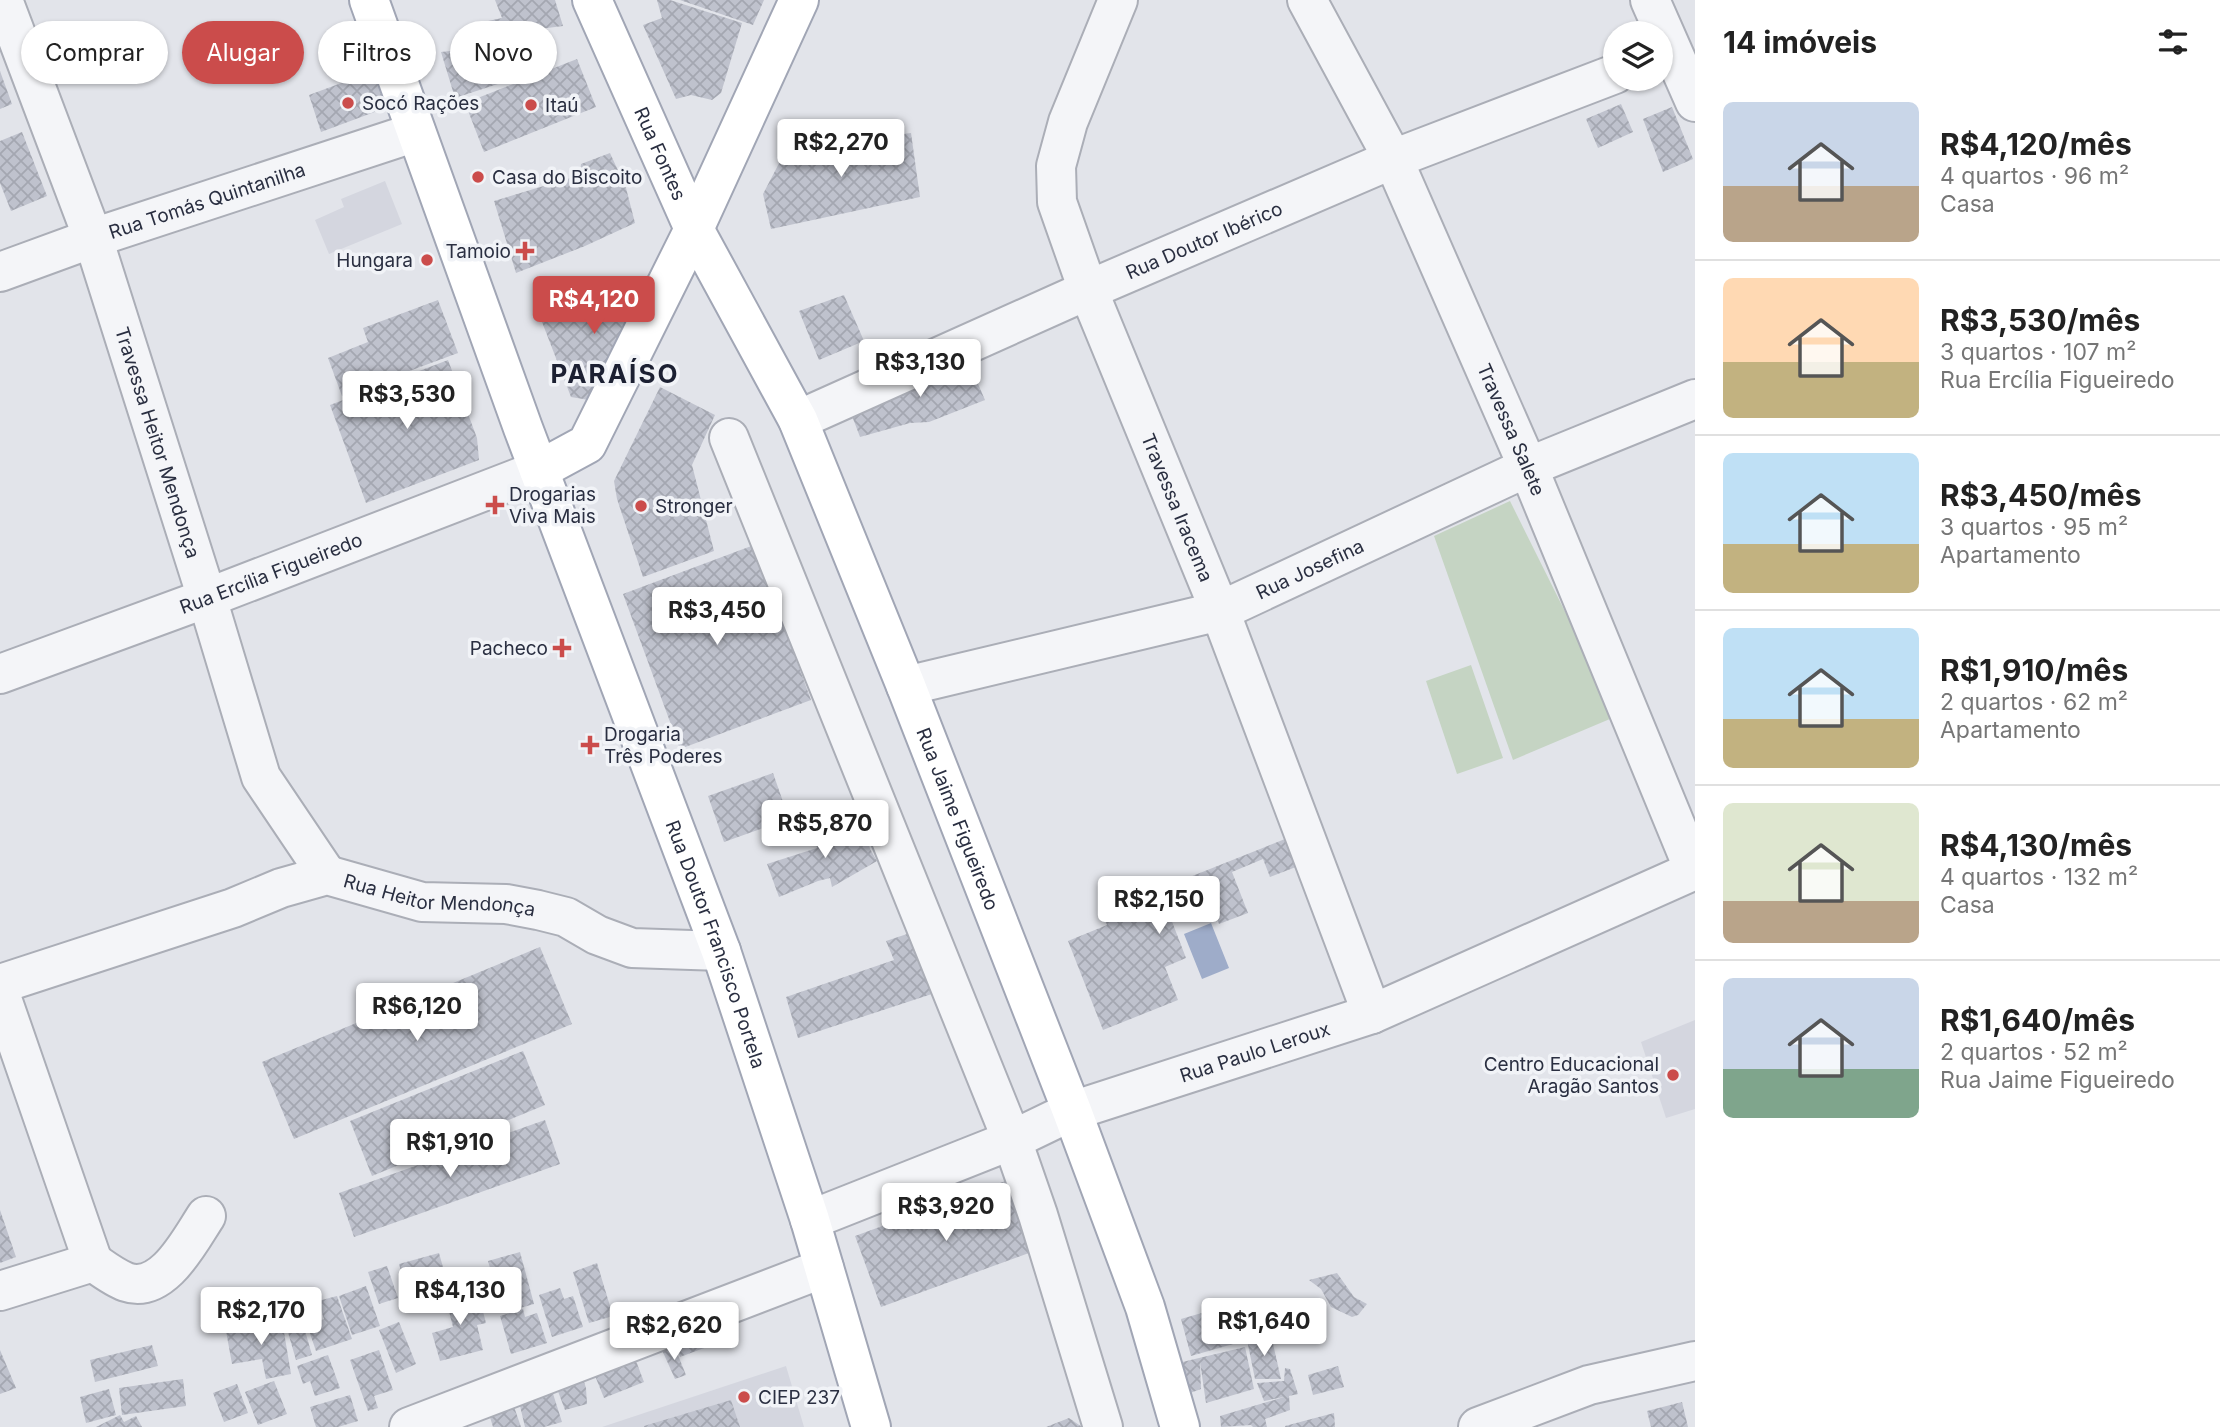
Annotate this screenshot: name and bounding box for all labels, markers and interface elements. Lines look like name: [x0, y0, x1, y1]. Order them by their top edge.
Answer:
chip: Comprar: [21, 21, 168, 84]
chip: Alugar: [182, 21, 304, 84]
chip: Filtros: [318, 21, 436, 84]
chip: Novo: [450, 21, 557, 84]
map controls: [1603, 21, 1673, 91]
button: layers: [1603, 21, 1673, 91]
icon: filters: [2154, 23, 2192, 61]
text: 14 imóveis: [1723, 24, 1877, 60]
place label: Socó Rações: [362, 92, 479, 115]
place label: Itaú: [545, 94, 579, 117]
marker: Socó Rações: [340, 95, 356, 111]
marker: Itaú: [523, 97, 539, 113]
street label: Rua Fontes: [629, 103, 691, 204]
pin: R$2,270: [776, 120, 906, 179]
text: R$4,120/mês: [1940, 126, 2132, 162]
text: R$2,270: [793, 128, 889, 156]
icon: home: [1779, 130, 1863, 214]
street label: Rua Tomás Quintanilha: [106, 158, 308, 244]
text: 4 quartos · 96 m²: [1940, 162, 2129, 190]
place label: Casa do Biscoito: [492, 166, 642, 189]
marker: Casa do Biscoito: [470, 169, 486, 185]
text: Casa: [1940, 190, 1995, 218]
street label: Rua Doutor Ibérico: [1122, 197, 1286, 284]
place label: Tamoio: [445, 240, 511, 263]
marker: Tamoio: [517, 243, 533, 259]
place label: Hungara: [336, 249, 413, 272]
marker: Hungara: [419, 252, 435, 268]
pin: R$4,120: [529, 276, 659, 336]
text: R$4,120: [549, 285, 639, 313]
text: R$3,530/mês: [1940, 302, 2140, 338]
icon: home: [1779, 306, 1863, 390]
street label: Travessa Heitor Mendonça: [110, 324, 205, 561]
text: 3 quartos · 107 m²: [1940, 338, 2136, 366]
pin: R$3,130: [855, 340, 985, 399]
text: R$3,130: [875, 348, 965, 376]
district label: PARAÍSO: [551, 358, 679, 389]
street label: Travessa Salete: [1472, 360, 1550, 499]
text: Rua Ercília Figueiredo: [1940, 366, 2175, 394]
pin: R$3,530: [342, 372, 472, 431]
text: R$3,530: [358, 380, 456, 408]
street label: Travessa Iracema: [1136, 430, 1218, 585]
text: R$3,450/mês: [1940, 477, 2142, 513]
icon: home: [1779, 481, 1863, 565]
place label: Drogarias Viva Mais: [509, 483, 596, 528]
place label: Stronger: [655, 495, 733, 518]
marker: Drogarias Viva Mais: [487, 497, 503, 513]
marker: Stronger: [633, 498, 649, 514]
text: 3 quartos · 95 m²: [1940, 513, 2128, 541]
street label: Rua Ercília Figueiredo: [177, 528, 366, 619]
street label: Rua Josefina: [1252, 534, 1368, 605]
text: Apartamento: [1940, 541, 2081, 569]
pin: R$3,450: [652, 588, 782, 647]
text: R$3,450: [668, 596, 766, 624]
place label: Pacheco: [470, 637, 548, 660]
marker: Pacheco: [554, 640, 570, 656]
text: R$1,910/mês: [1940, 652, 2128, 688]
icon: home: [1779, 656, 1863, 740]
text: 2 quartos · 62 m²: [1940, 688, 2128, 716]
text: Apartamento: [1940, 716, 2081, 744]
place label: Drogaria Três Poderes: [604, 723, 723, 768]
street label: Rua Jaime Figueiredo: [911, 725, 1003, 914]
marker: Drogaria Três Poderes: [582, 737, 598, 753]
pin: R$5,870: [760, 800, 890, 860]
text: R$5,870: [778, 809, 872, 837]
street label: Rua Doutor Francisco Portela: [661, 817, 770, 1071]
text: R$4,130/mês: [1940, 827, 2132, 863]
icon: home: [1779, 831, 1863, 915]
text: 4 quartos · 132 m²: [1940, 863, 2138, 891]
street label: Rua Heitor Mendonça: [341, 869, 537, 921]
pin: R$2,150: [1094, 876, 1224, 936]
text: R$2,150: [1114, 885, 1204, 913]
text: Casa: [1940, 891, 1995, 919]
pin: R$6,120: [352, 984, 482, 1043]
text: R$6,120: [372, 992, 462, 1020]
text: R$1,640/mês: [1940, 1002, 2135, 1038]
icon: home: [1779, 1006, 1863, 1090]
street label: Rua Paulo Leroux: [1177, 1017, 1333, 1087]
text: 2 quartos · 52 m²: [1940, 1038, 2128, 1066]
place label: Centro Educacional Aragão Santos: [1484, 1053, 1659, 1098]
text: Rua Jaime Figueiredo: [1940, 1066, 2175, 1094]
marker: Centro Educacional Aragão Santos: [1665, 1067, 1681, 1083]
pin: R$1,910: [385, 1120, 515, 1179]
text: R$1,910: [406, 1128, 494, 1156]
pin: R$3,920: [881, 1184, 1011, 1243]
text: R$3,920: [898, 1192, 994, 1220]
pin: R$4,130: [395, 1268, 525, 1327]
text: R$4,130: [415, 1276, 505, 1304]
pin: R$2,170: [196, 1288, 326, 1347]
text: R$2,170: [217, 1296, 305, 1324]
pin: R$1,640: [1199, 1298, 1329, 1358]
pin: R$2,620: [609, 1302, 739, 1362]
text: R$1,640: [1217, 1307, 1311, 1335]
text: R$2,620: [626, 1311, 722, 1339]
place label: CIEP 237: [758, 1386, 840, 1409]
marker: CIEP 237: [736, 1389, 752, 1405]

